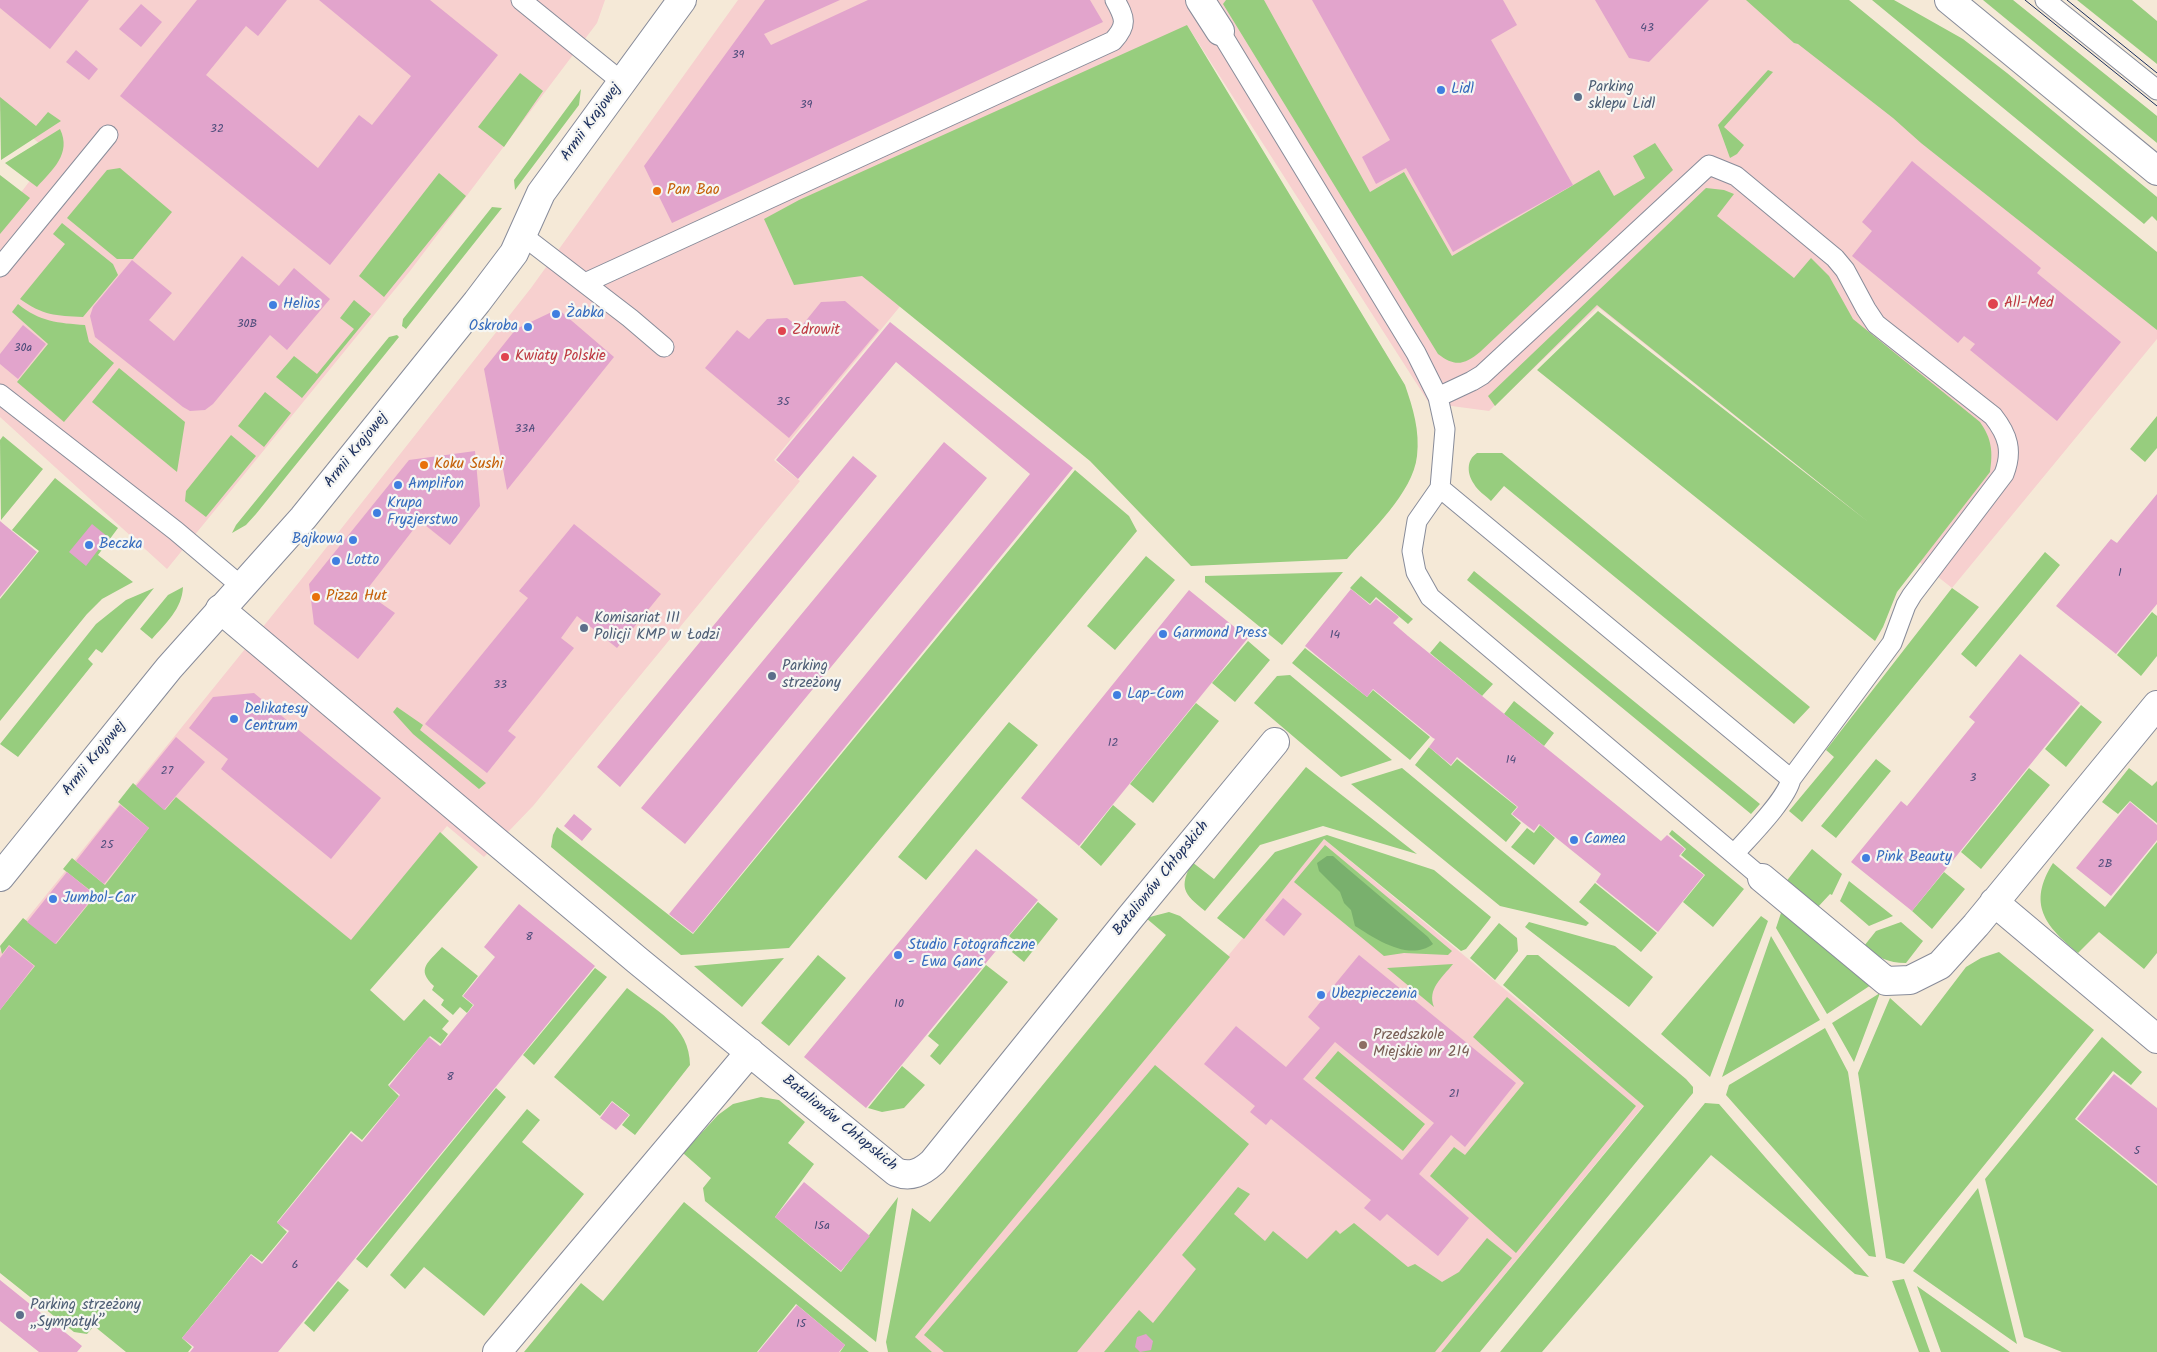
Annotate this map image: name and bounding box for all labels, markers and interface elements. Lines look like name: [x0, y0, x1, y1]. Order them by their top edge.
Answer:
house number: 43: [1640, 22, 1654, 36]
house number: 39: [732, 49, 744, 63]
place label: Parking sklepu Lidl: [1588, 79, 1655, 114]
street label: Armii Krajowej: [558, 81, 626, 165]
place label: Lidl: [1451, 81, 1474, 99]
marker: Lidl: [1435, 84, 1447, 96]
marker: Parking sklepu Lidl: [1572, 91, 1584, 103]
house number: 39: [800, 99, 812, 113]
house number: 32: [210, 123, 224, 137]
place label: Pan Bao: [667, 182, 720, 200]
marker: Pan Bao: [651, 185, 663, 197]
place label: All-Med: [2004, 295, 2053, 313]
place label: Helios: [283, 296, 320, 314]
marker: All-Med: [1986, 297, 2000, 311]
marker: Helios: [267, 299, 279, 311]
place label: Żabka: [566, 305, 604, 323]
marker: Żabka: [550, 308, 562, 320]
house number: 30B: [237, 318, 257, 332]
place label: Oskroba: [469, 318, 518, 336]
marker: Oskroba: [522, 321, 534, 333]
place label: Zdrowit: [792, 322, 840, 340]
marker: Zdrowit: [776, 325, 788, 337]
house number: 30a: [14, 342, 32, 356]
place label: Kwiaty Polskie: [515, 348, 606, 366]
marker: Kwiaty Polskie: [499, 351, 511, 363]
house number: 35: [776, 396, 790, 410]
street label: Armii Krajowej: [321, 410, 393, 492]
house number: 33A: [515, 423, 535, 437]
place label: Koku Sushi: [434, 456, 503, 474]
marker: Koku Sushi: [418, 459, 430, 471]
place label: Amplifon: [408, 476, 464, 494]
marker: Amplifon: [392, 479, 404, 491]
place label: Krupa Fryzjerstwo: [387, 495, 458, 530]
marker: Krupa Fryzjerstwo: [371, 507, 383, 519]
place label: Bajkowa: [292, 531, 343, 549]
marker: Bajkowa: [347, 534, 359, 546]
place label: Beczka: [99, 536, 143, 554]
marker: Beczka: [83, 539, 95, 551]
place label: Lotto: [346, 552, 379, 570]
marker: Lotto: [330, 555, 342, 567]
house number: 1: [2118, 567, 2122, 581]
place label: Pizza Hut: [326, 588, 387, 606]
marker: Pizza Hut: [310, 591, 322, 603]
place label: Komisariat III Policji KMP w Łodzi: [594, 610, 719, 645]
marker: Komisariat III Policji KMP w Łodzi: [578, 622, 590, 634]
place label: Garmond Press: [1173, 625, 1267, 643]
marker: Garmond Press: [1157, 628, 1169, 640]
house number: 14: [1330, 629, 1340, 643]
place label: Parking strzeżony: [782, 658, 841, 693]
marker: Parking strzeżony: [766, 670, 778, 682]
house number: 33: [493, 679, 507, 693]
place label: Lap-Com: [1127, 686, 1184, 704]
marker: Lap-Com: [1111, 689, 1123, 701]
place label: Delikatesy Centrum: [244, 701, 308, 736]
marker: Delikatesy Centrum: [228, 713, 240, 725]
street label: Armii Krajowej: [59, 718, 131, 800]
house number: 12: [1108, 737, 1118, 751]
house number: 14: [1506, 754, 1516, 768]
house number: 27: [161, 765, 173, 779]
house number: 3: [1970, 772, 1976, 786]
street label: Batalionów Chłopskich: [1110, 818, 1214, 940]
place label: Camea: [1584, 831, 1626, 849]
marker: Camea: [1568, 834, 1580, 846]
house number: 25: [100, 839, 114, 853]
place label: Pink Beauty: [1876, 849, 1952, 867]
marker: Pink Beauty: [1860, 852, 1872, 864]
house number: 2B: [2098, 858, 2112, 872]
place label: Jumbol-Car: [63, 890, 135, 908]
marker: Jumbol-Car: [47, 893, 59, 905]
house number: 8: [525, 931, 533, 945]
place label: Studio Fotograficzne - Ewa Ganc: [908, 937, 1035, 972]
marker: Studio Fotograficzne - Ewa Ganc: [892, 949, 904, 961]
place label: Ubezpieczenia: [1331, 986, 1417, 1004]
marker: Ubezpieczenia: [1315, 989, 1327, 1001]
house number: 10: [894, 998, 904, 1012]
place label: Przedszkole Miejskie nr 214: [1373, 1027, 1469, 1062]
marker: Przedszkole Miejskie nr 214: [1357, 1039, 1369, 1051]
house number: 8: [446, 1071, 454, 1085]
street label: Batalionów Chłopskich: [778, 1072, 900, 1176]
house number: 21: [1449, 1088, 1459, 1102]
house number: 5: [2134, 1145, 2140, 1159]
house number: 15a: [814, 1220, 830, 1234]
house number: 6: [292, 1259, 298, 1273]
place label: Parking strzeżony „Sympatyk”: [30, 1297, 141, 1332]
marker: Parking strzeżony „Sympatyk”: [14, 1309, 26, 1321]
house number: 15: [796, 1318, 806, 1332]

